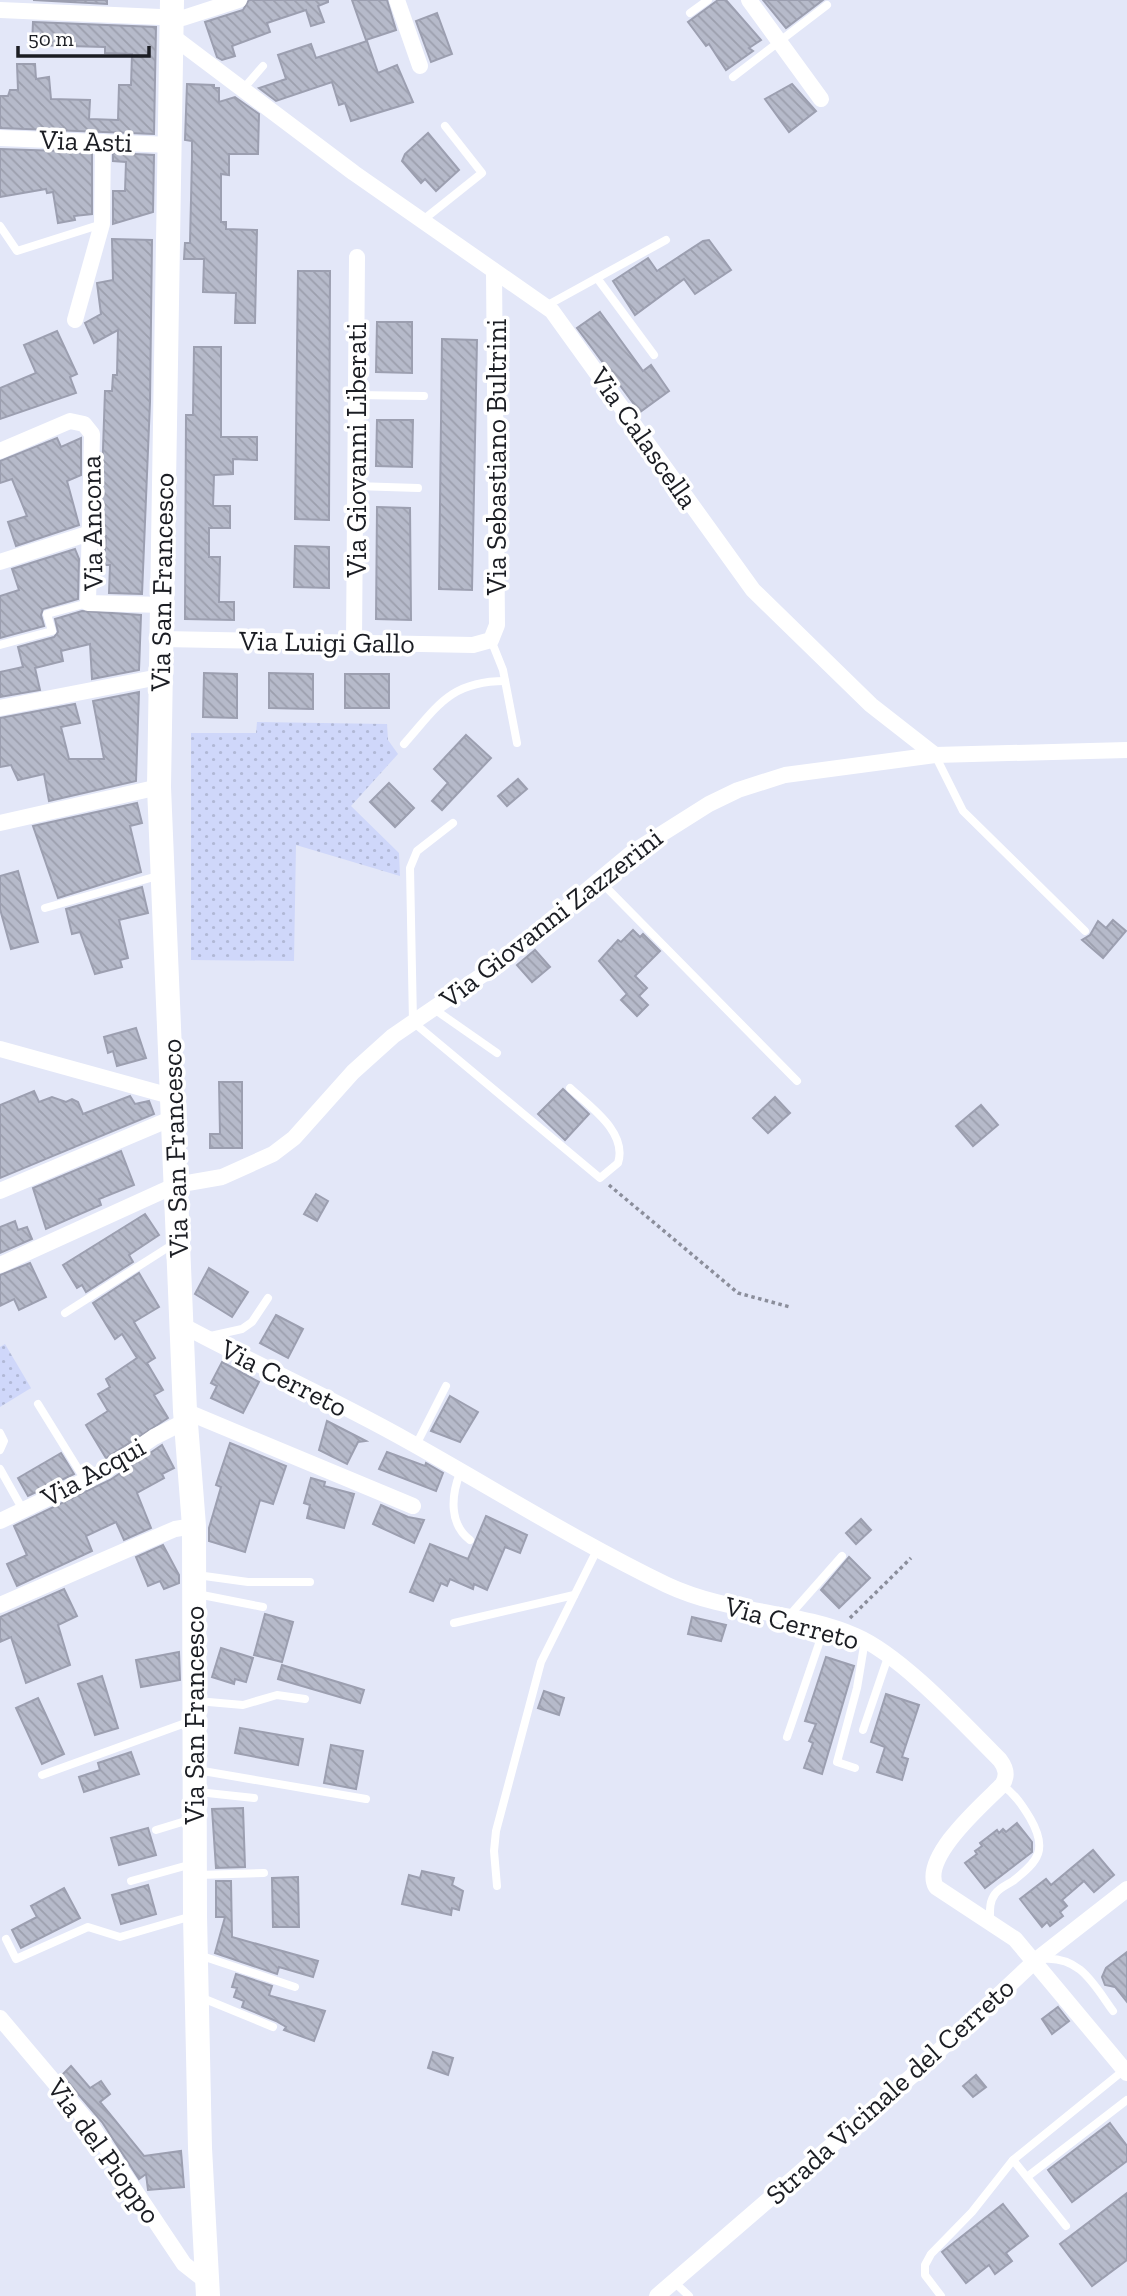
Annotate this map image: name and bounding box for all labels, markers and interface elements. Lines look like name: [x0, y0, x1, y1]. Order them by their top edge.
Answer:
scale bar: [18, 14, 149, 58]
text: 50 m: [28, 26, 74, 51]
street label: Via Asti: [38, 123, 133, 159]
street label: Via Sebastiano Bultrini: [480, 319, 513, 596]
street label: Via Giovanni Liberati: [340, 322, 373, 579]
street label: Via Calascella: [583, 360, 705, 515]
street label: Via Ancona: [74, 454, 110, 592]
street label: Via San Francesco: [144, 472, 180, 693]
street label: Via Luigi Gallo: [238, 624, 415, 660]
street label: Via Giovanni Zazzerini: [433, 821, 669, 1016]
street label: Via San Francesco: [155, 1038, 195, 1259]
street label: Via Cerreto: [214, 1332, 353, 1424]
street label: Via Acqui: [34, 1430, 151, 1514]
street label: Via Cerreto: [720, 1589, 863, 1657]
street label: Via San Francesco: [178, 1606, 211, 1825]
street label: Strada Vicinale del Cerreto: [759, 1971, 1021, 2211]
street label: Via del Pioppo: [40, 2071, 168, 2230]

